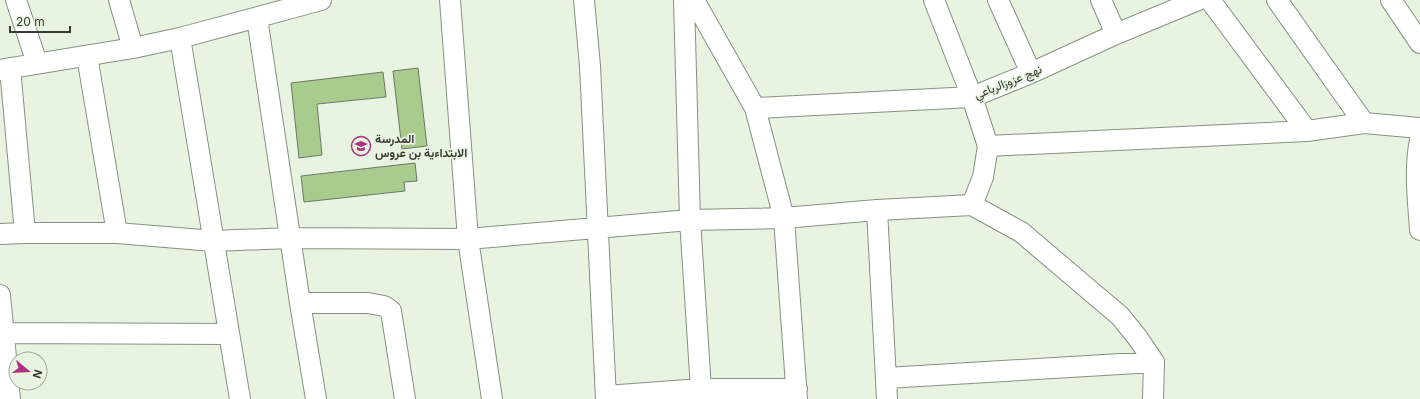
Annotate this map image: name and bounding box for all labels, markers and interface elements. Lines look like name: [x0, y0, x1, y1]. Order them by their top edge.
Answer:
scale bar: [10, 8, 70, 34]
text: 20 m: [16, 14, 45, 29]
street label: نهج عزوزالرباعي: [972, 61, 1045, 105]
place label: المدرسة الابتداءية بن عروس: [375, 131, 467, 161]
school or university icon: المدرسة الابتداءية بن عروس: [350, 135, 372, 157]
north arrow: [8, 351, 48, 391]
text: N: [30, 368, 45, 380]

